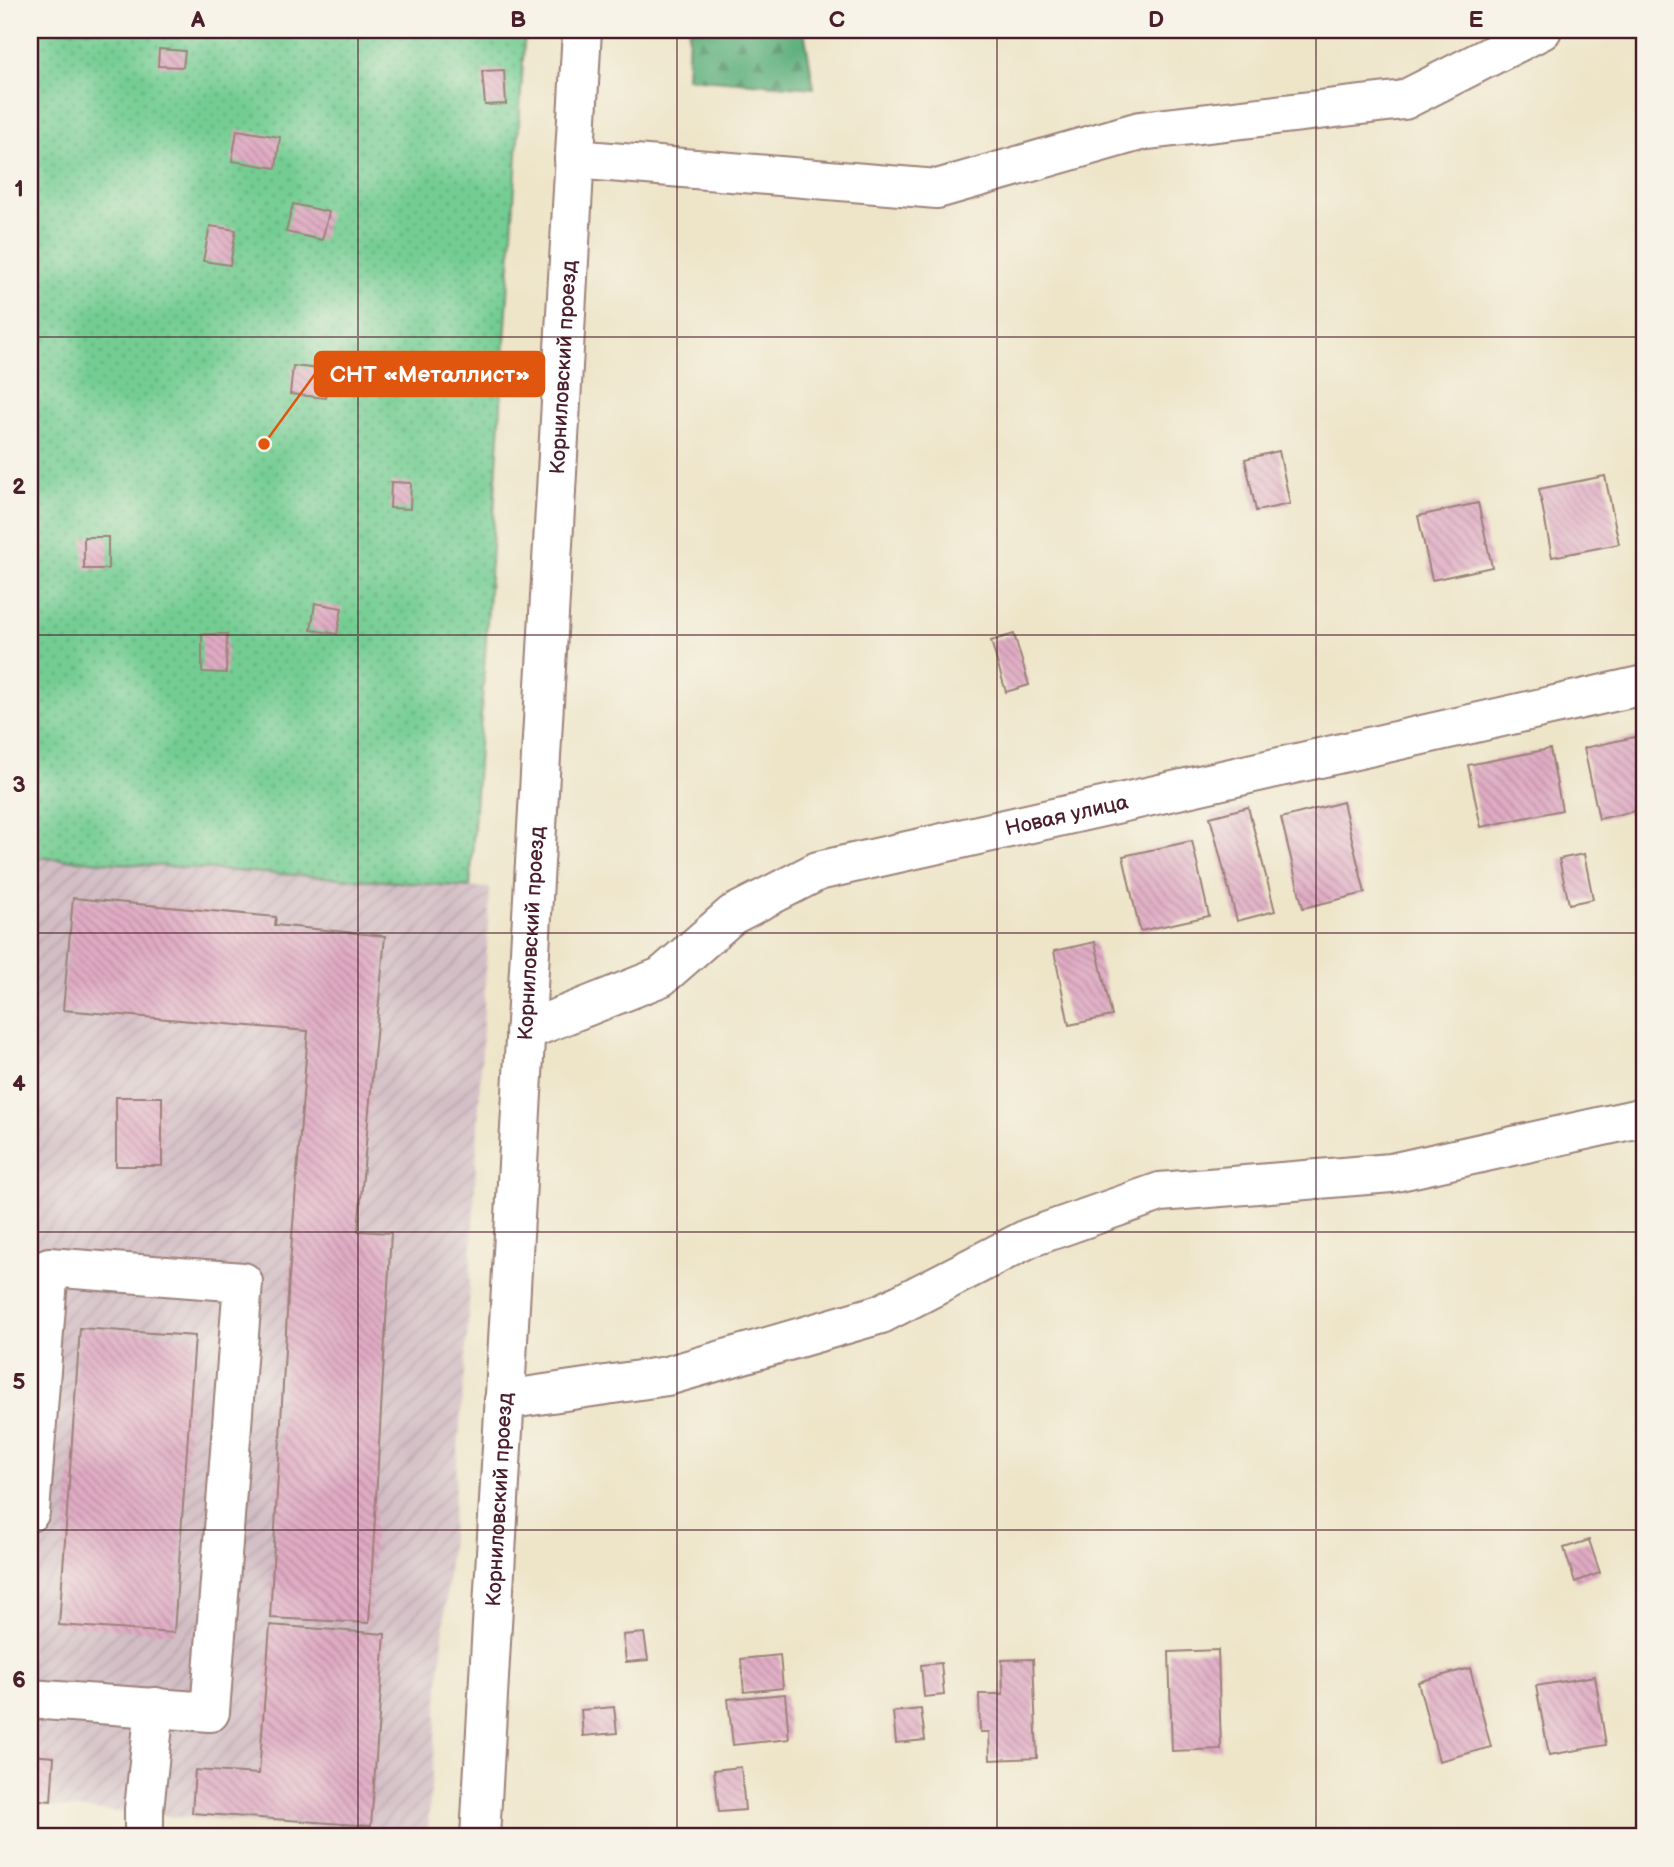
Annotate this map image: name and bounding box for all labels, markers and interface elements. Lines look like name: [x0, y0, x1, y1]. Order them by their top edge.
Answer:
text: A: [190, 6, 206, 34]
text: B: [510, 6, 526, 34]
text: C: [829, 6, 845, 34]
text: D: [1148, 6, 1164, 34]
text: E: [1469, 6, 1484, 34]
text: 1: [14, 175, 24, 203]
street label: Корниловский проезд: [545, 259, 582, 475]
callout: СНТ «Металлист»: [315, 352, 544, 396]
text: СНТ «Металлист»: [330, 361, 530, 389]
text: 2: [12, 473, 26, 501]
text: 3: [12, 771, 26, 799]
street label: Новая улица: [1003, 789, 1131, 841]
street label: Корниловский проезд: [513, 826, 550, 1041]
text: 4: [12, 1070, 26, 1098]
text: 5: [12, 1368, 26, 1396]
street label: Корниловский проезд: [481, 1392, 518, 1607]
text: 6: [12, 1666, 26, 1694]

